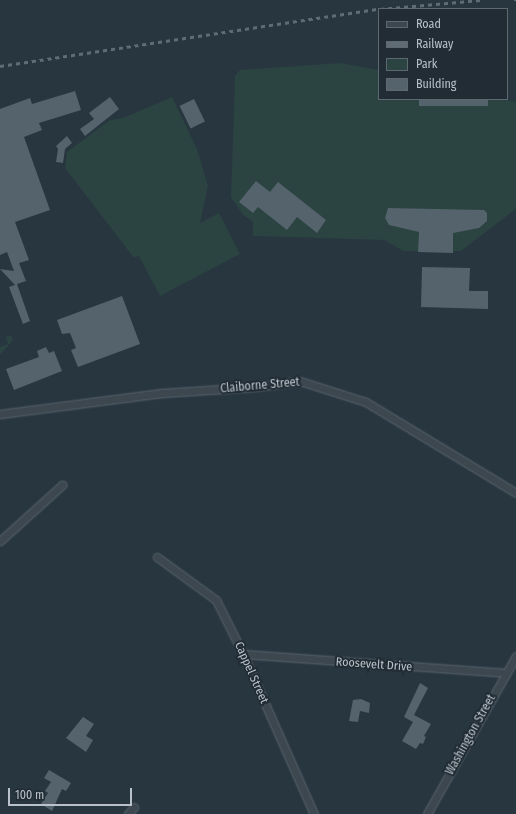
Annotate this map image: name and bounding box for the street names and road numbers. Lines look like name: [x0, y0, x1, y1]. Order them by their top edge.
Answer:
street label: Claiborne Street: [220, 375, 300, 397]
street label: Cappel Street: [231, 640, 271, 706]
street label: Roosevelt Drive: [335, 655, 413, 675]
street label: Washington Street: [443, 692, 499, 778]

